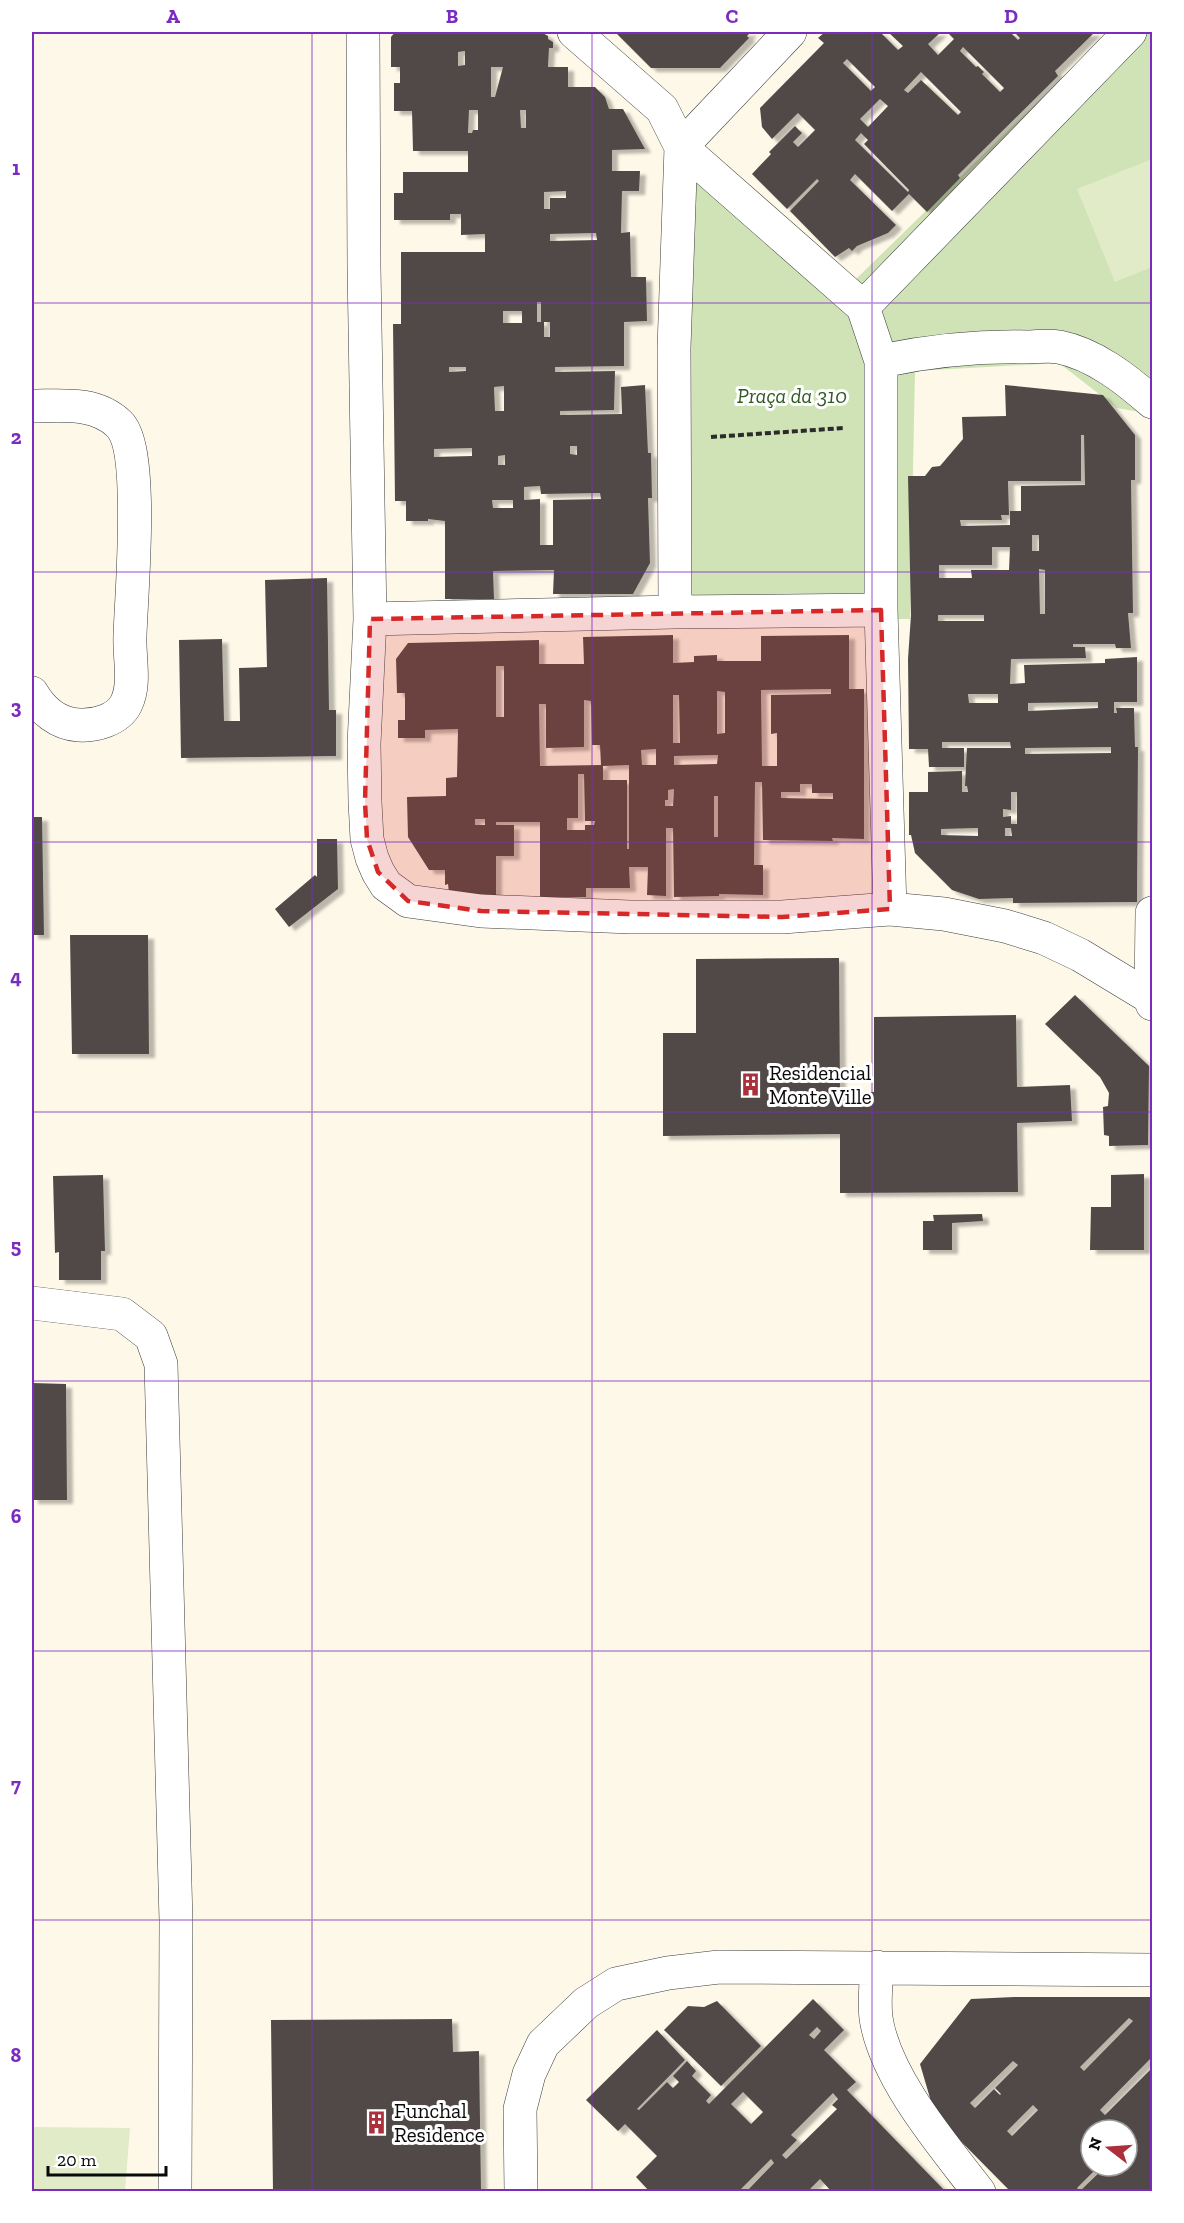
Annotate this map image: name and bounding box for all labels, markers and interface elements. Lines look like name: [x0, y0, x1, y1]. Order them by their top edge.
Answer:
text: A: [166, 4, 180, 28]
text: B: [446, 4, 458, 28]
text: C: [726, 4, 739, 28]
text: D: [1004, 4, 1018, 28]
text: 1: [12, 156, 20, 180]
park label: Praça da 310: [737, 383, 847, 408]
text: 2: [11, 425, 22, 449]
text: 3: [11, 695, 22, 719]
text: 4: [10, 965, 22, 989]
place label: Residencial Monte Ville: [769, 1060, 872, 1109]
building icon: Residencial Monte Ville: [738, 1071, 764, 1097]
text: 5: [11, 1234, 21, 1258]
text: 6: [11, 1504, 22, 1528]
text: 7: [11, 1773, 21, 1797]
text: 8: [11, 2043, 22, 2067]
place label: Funchal Residence: [394, 2098, 485, 2147]
building icon: Funchal Residence: [363, 2109, 389, 2135]
north arrow: [1079, 2118, 1139, 2178]
text: N: [1084, 2135, 1106, 2152]
scale bar: [48, 2139, 166, 2177]
text: 20 m: [57, 2149, 97, 2171]

